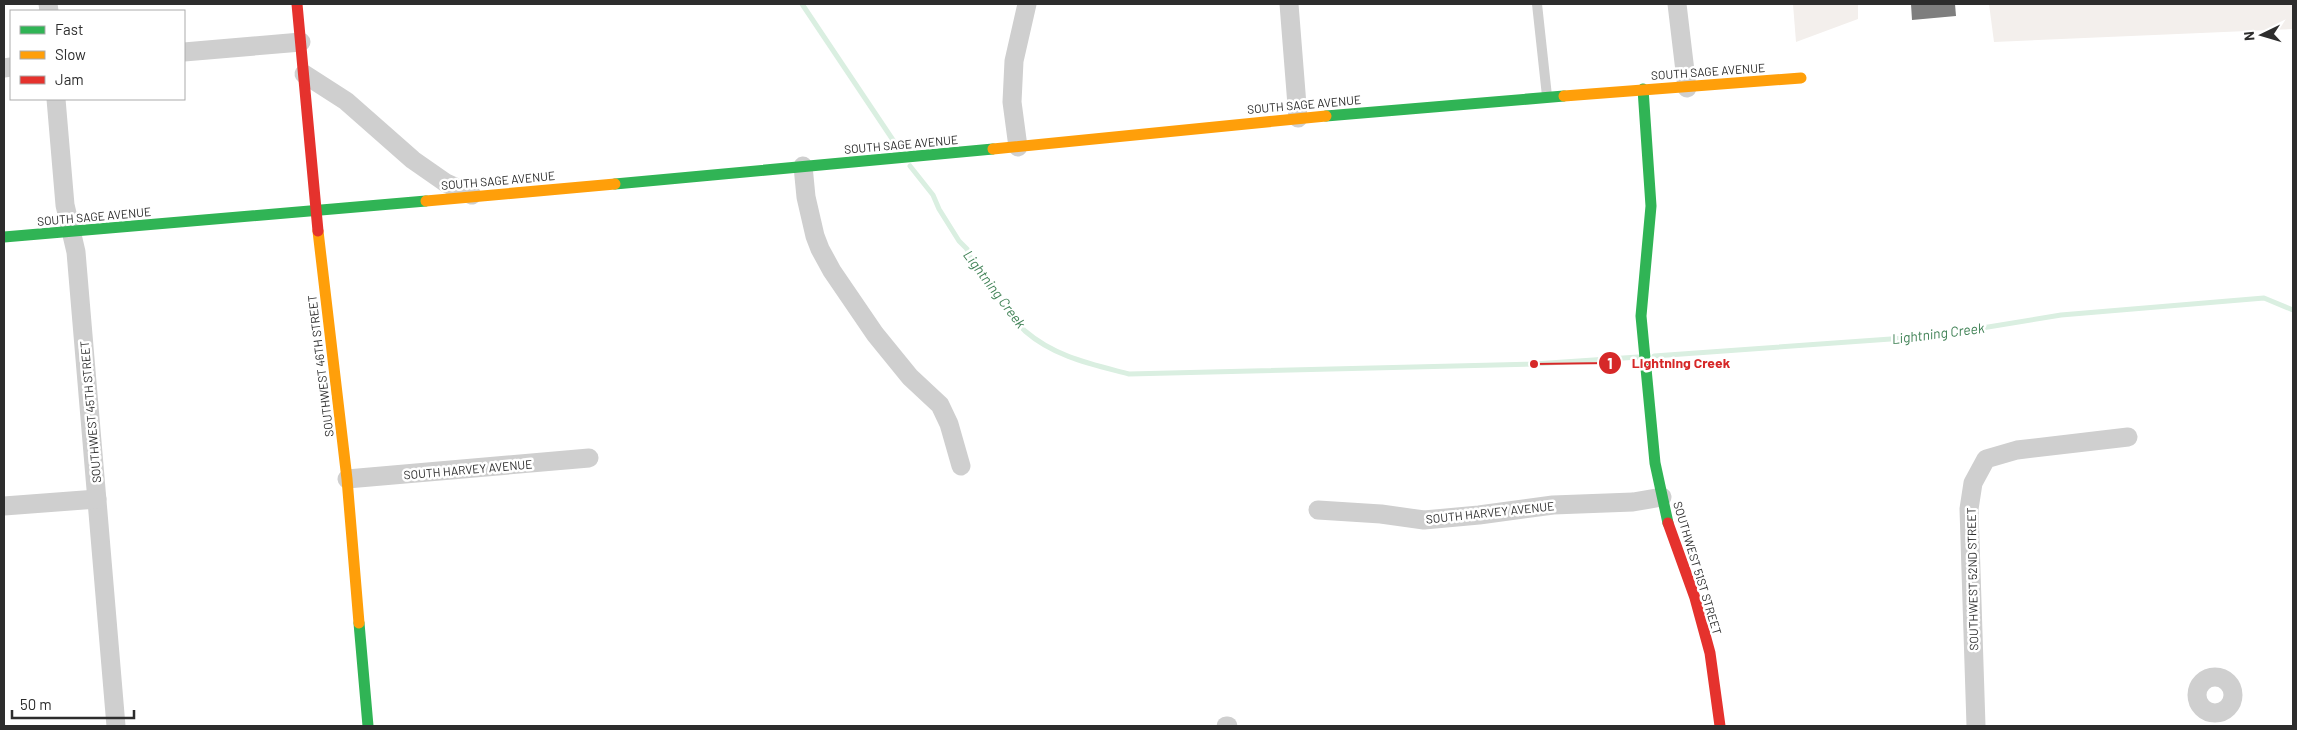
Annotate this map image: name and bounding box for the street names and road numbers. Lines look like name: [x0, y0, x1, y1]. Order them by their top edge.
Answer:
street label: SOUTH SAGE AVENUE: [1650, 60, 1766, 82]
street label: SOUTH SAGE AVENUE: [1246, 92, 1362, 116]
street label: SOUTH SAGE AVENUE: [843, 132, 959, 156]
street label: SOUTH SAGE AVENUE: [440, 168, 556, 192]
street label: SOUTH SAGE AVENUE: [36, 204, 152, 228]
street label: SOUTHWEST 46TH STREET: [304, 294, 336, 438]
street label: SOUTHWEST 45TH STREET: [77, 340, 103, 484]
street label: SOUTH HARVEY AVENUE: [403, 456, 533, 482]
street label: SOUTH HARVEY AVENUE: [1425, 498, 1555, 526]
street label: SOUTHWEST 51ST STREET: [1671, 500, 1725, 637]
street label: SOUTHWEST 52ND STREET: [1964, 507, 1980, 651]

